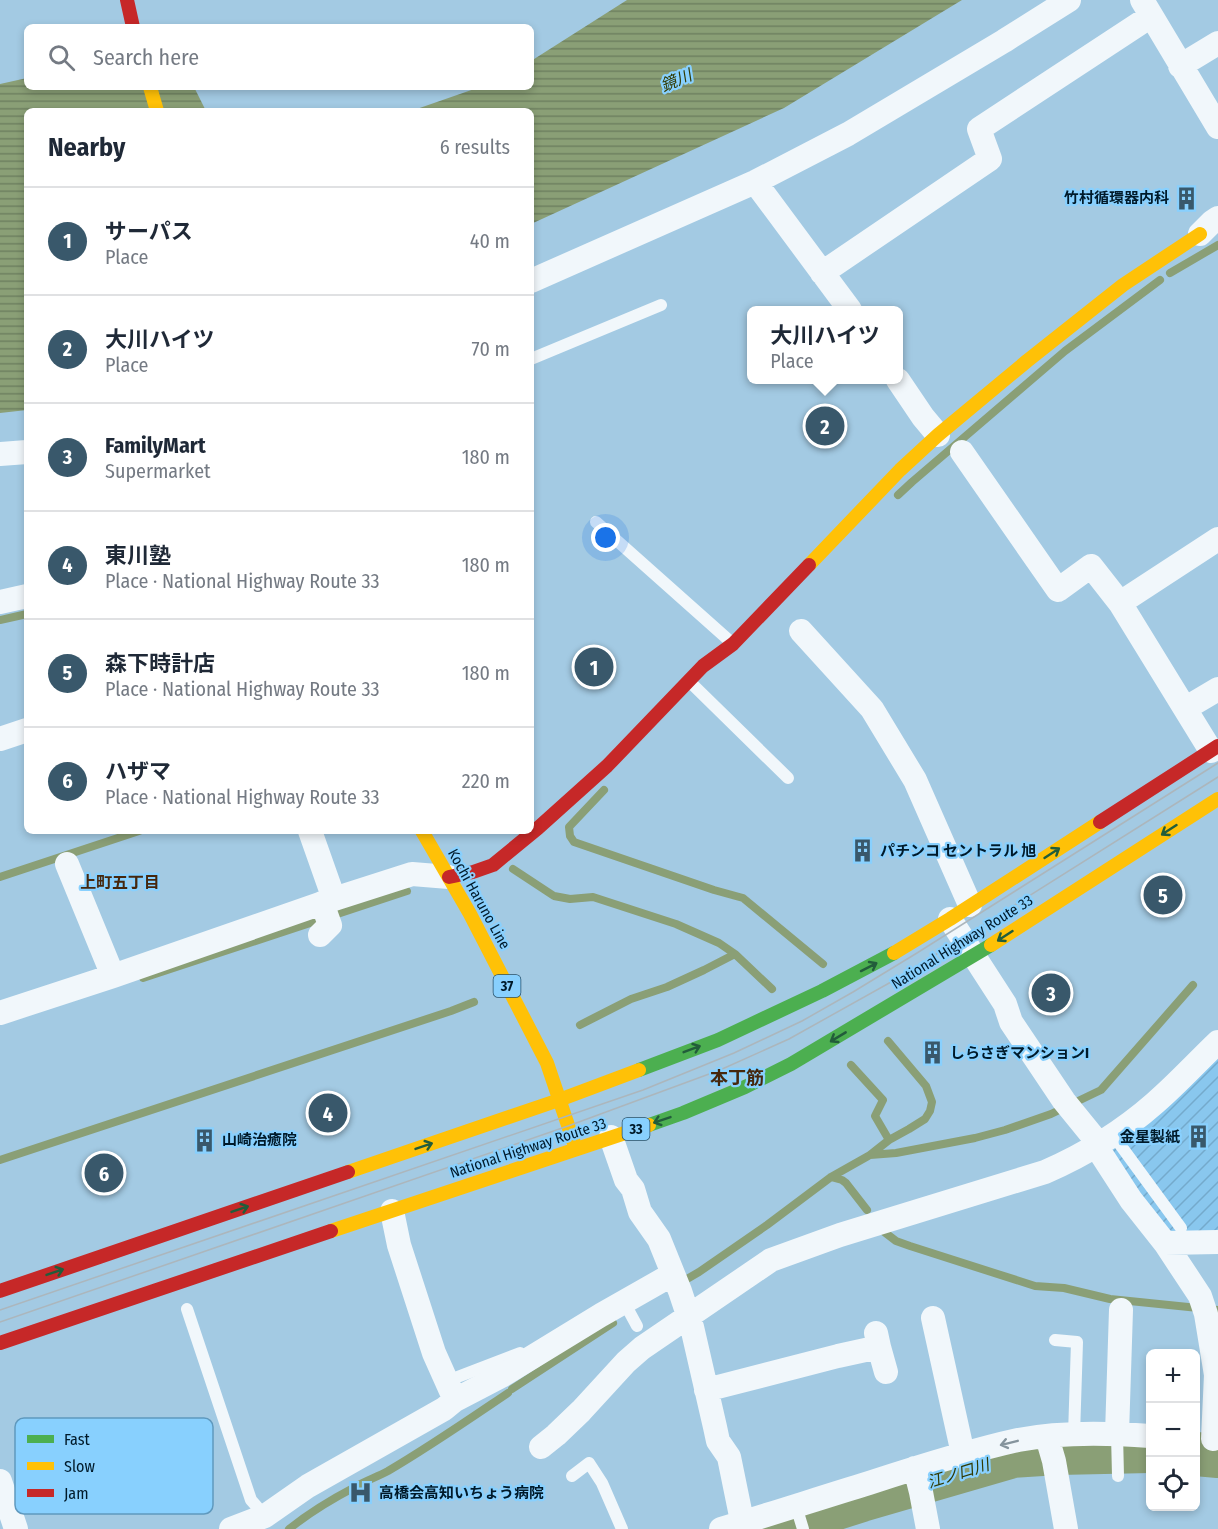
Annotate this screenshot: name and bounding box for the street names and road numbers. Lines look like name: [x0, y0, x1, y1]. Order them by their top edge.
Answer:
street label: Kochi Haruno Line: [444, 846, 514, 952]
street label: National Highway Route 33: [888, 891, 1036, 993]
road number: 37: [494, 975, 520, 997]
street label: National Highway Route 33: [448, 1114, 609, 1182]
road number: 33: [622, 1118, 650, 1140]

